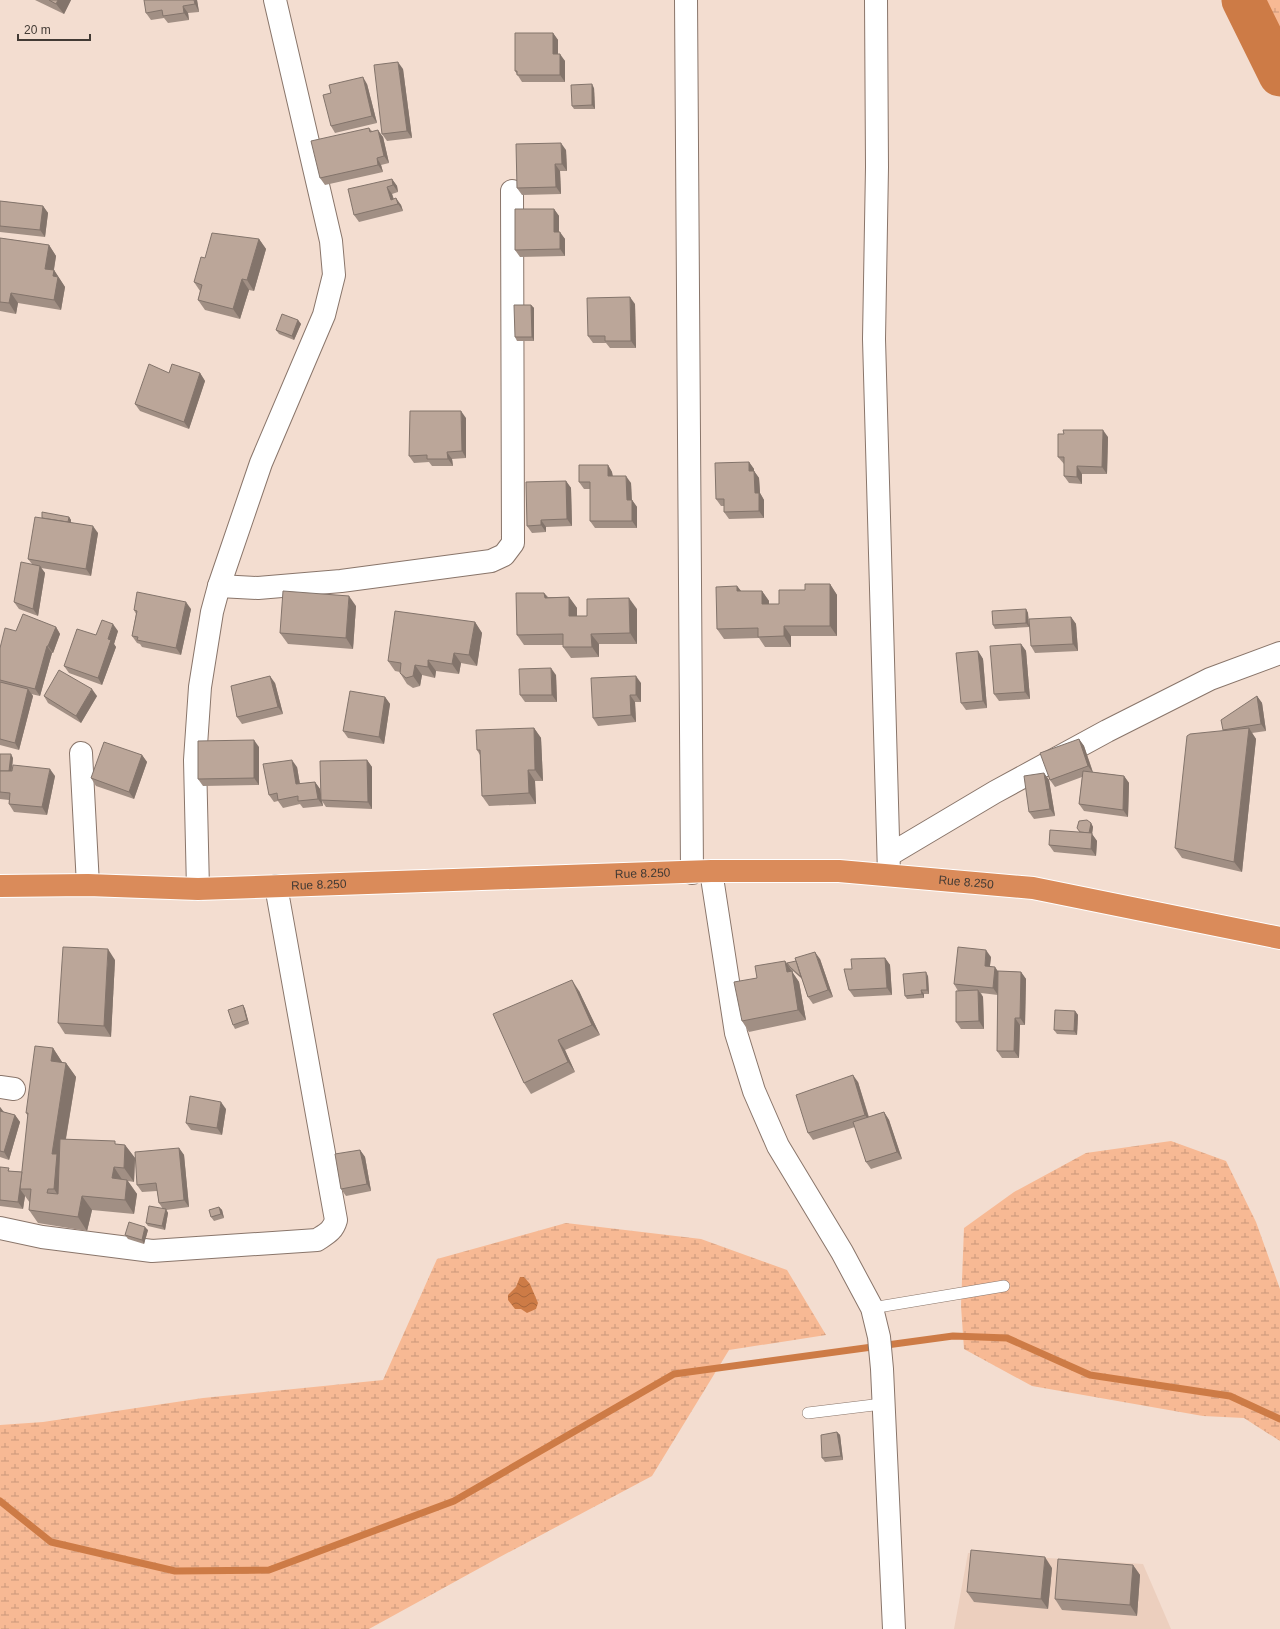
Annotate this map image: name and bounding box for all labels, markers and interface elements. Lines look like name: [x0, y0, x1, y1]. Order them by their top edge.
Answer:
scale bar: [18, 16, 90, 42]
text: 20 m: [24, 23, 51, 37]
street label: Rue 8.250: [615, 865, 671, 881]
street label: Rue 8.250: [938, 873, 995, 892]
street label: Rue 8.250: [291, 877, 347, 893]

